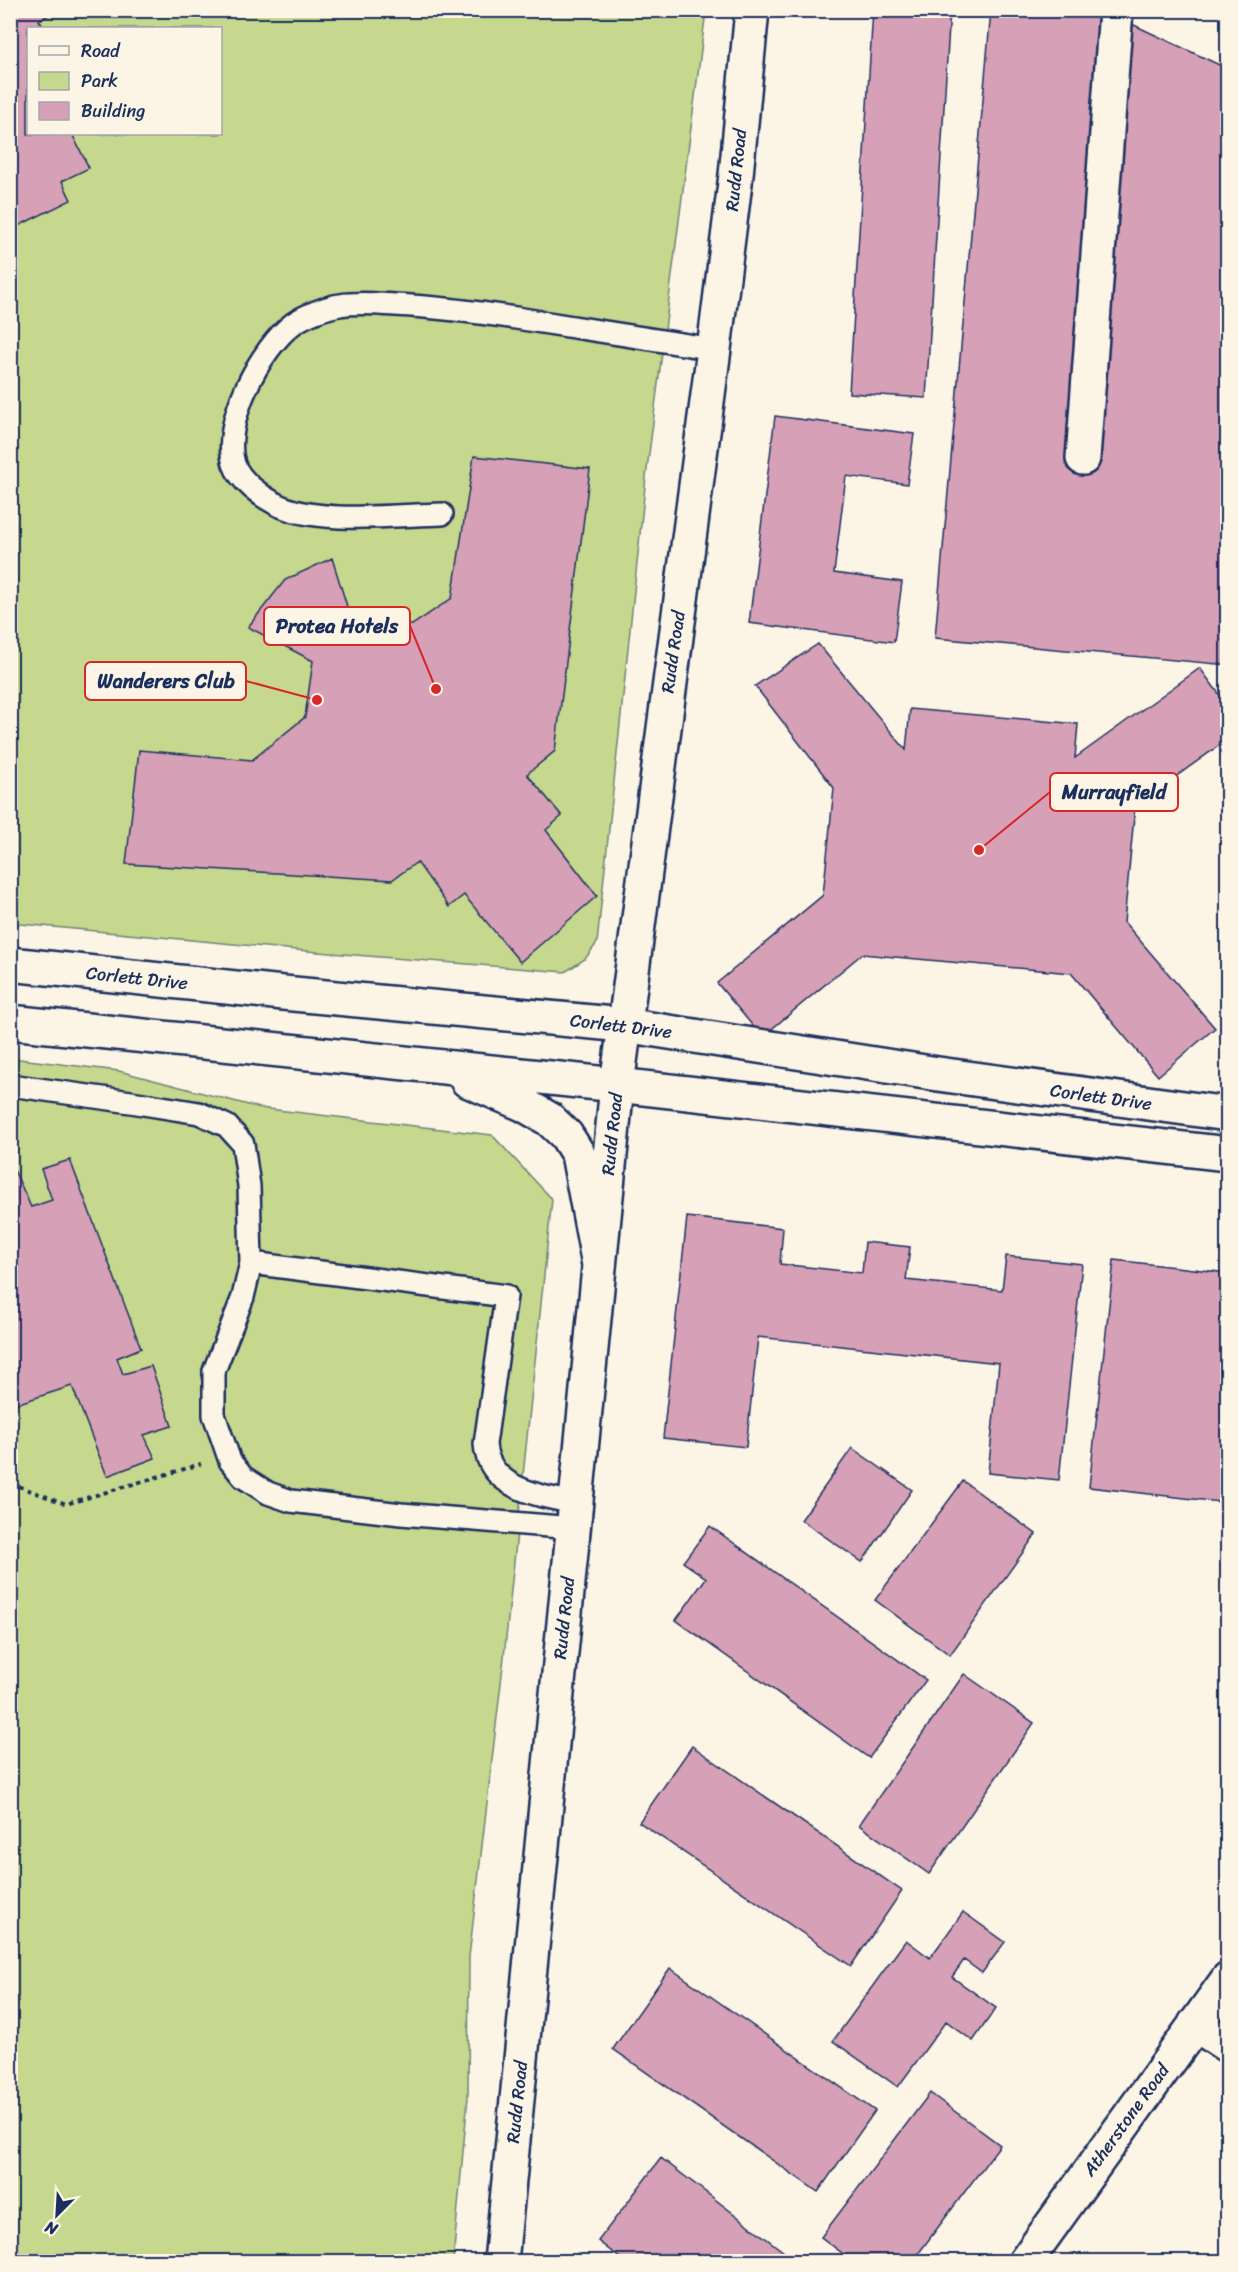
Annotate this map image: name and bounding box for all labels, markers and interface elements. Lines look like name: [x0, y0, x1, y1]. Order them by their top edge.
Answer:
legend: [27, 27, 222, 135]
text: Road: [81, 35, 121, 67]
text: Park: [81, 65, 118, 97]
text: Building: [81, 95, 145, 127]
street label: Rudd Road: [716, 126, 756, 213]
callout: Protea Hotels: [264, 607, 410, 645]
street label: Rudd Road: [651, 607, 695, 695]
text: Protea Hotels: [276, 609, 399, 644]
callout: Wanderers Club: [85, 662, 246, 700]
text: Wanderers Club: [97, 664, 235, 699]
callout: Murrayfield: [1050, 773, 1178, 811]
text: Murrayfield: [1061, 775, 1168, 810]
street label: Corlett Drive: [84, 957, 190, 999]
street label: Corlett Drive: [568, 1004, 674, 1048]
street label: Corlett Drive: [1048, 1074, 1154, 1120]
street label: Rudd Road: [592, 1090, 632, 1177]
street label: Rudd Road: [544, 1574, 584, 1661]
street label: Atherstone Road: [1073, 2056, 1179, 2184]
street label: Rudd Road: [497, 2058, 537, 2145]
north arrow: [27, 2185, 87, 2245]
text: N: [39, 2212, 63, 2244]

